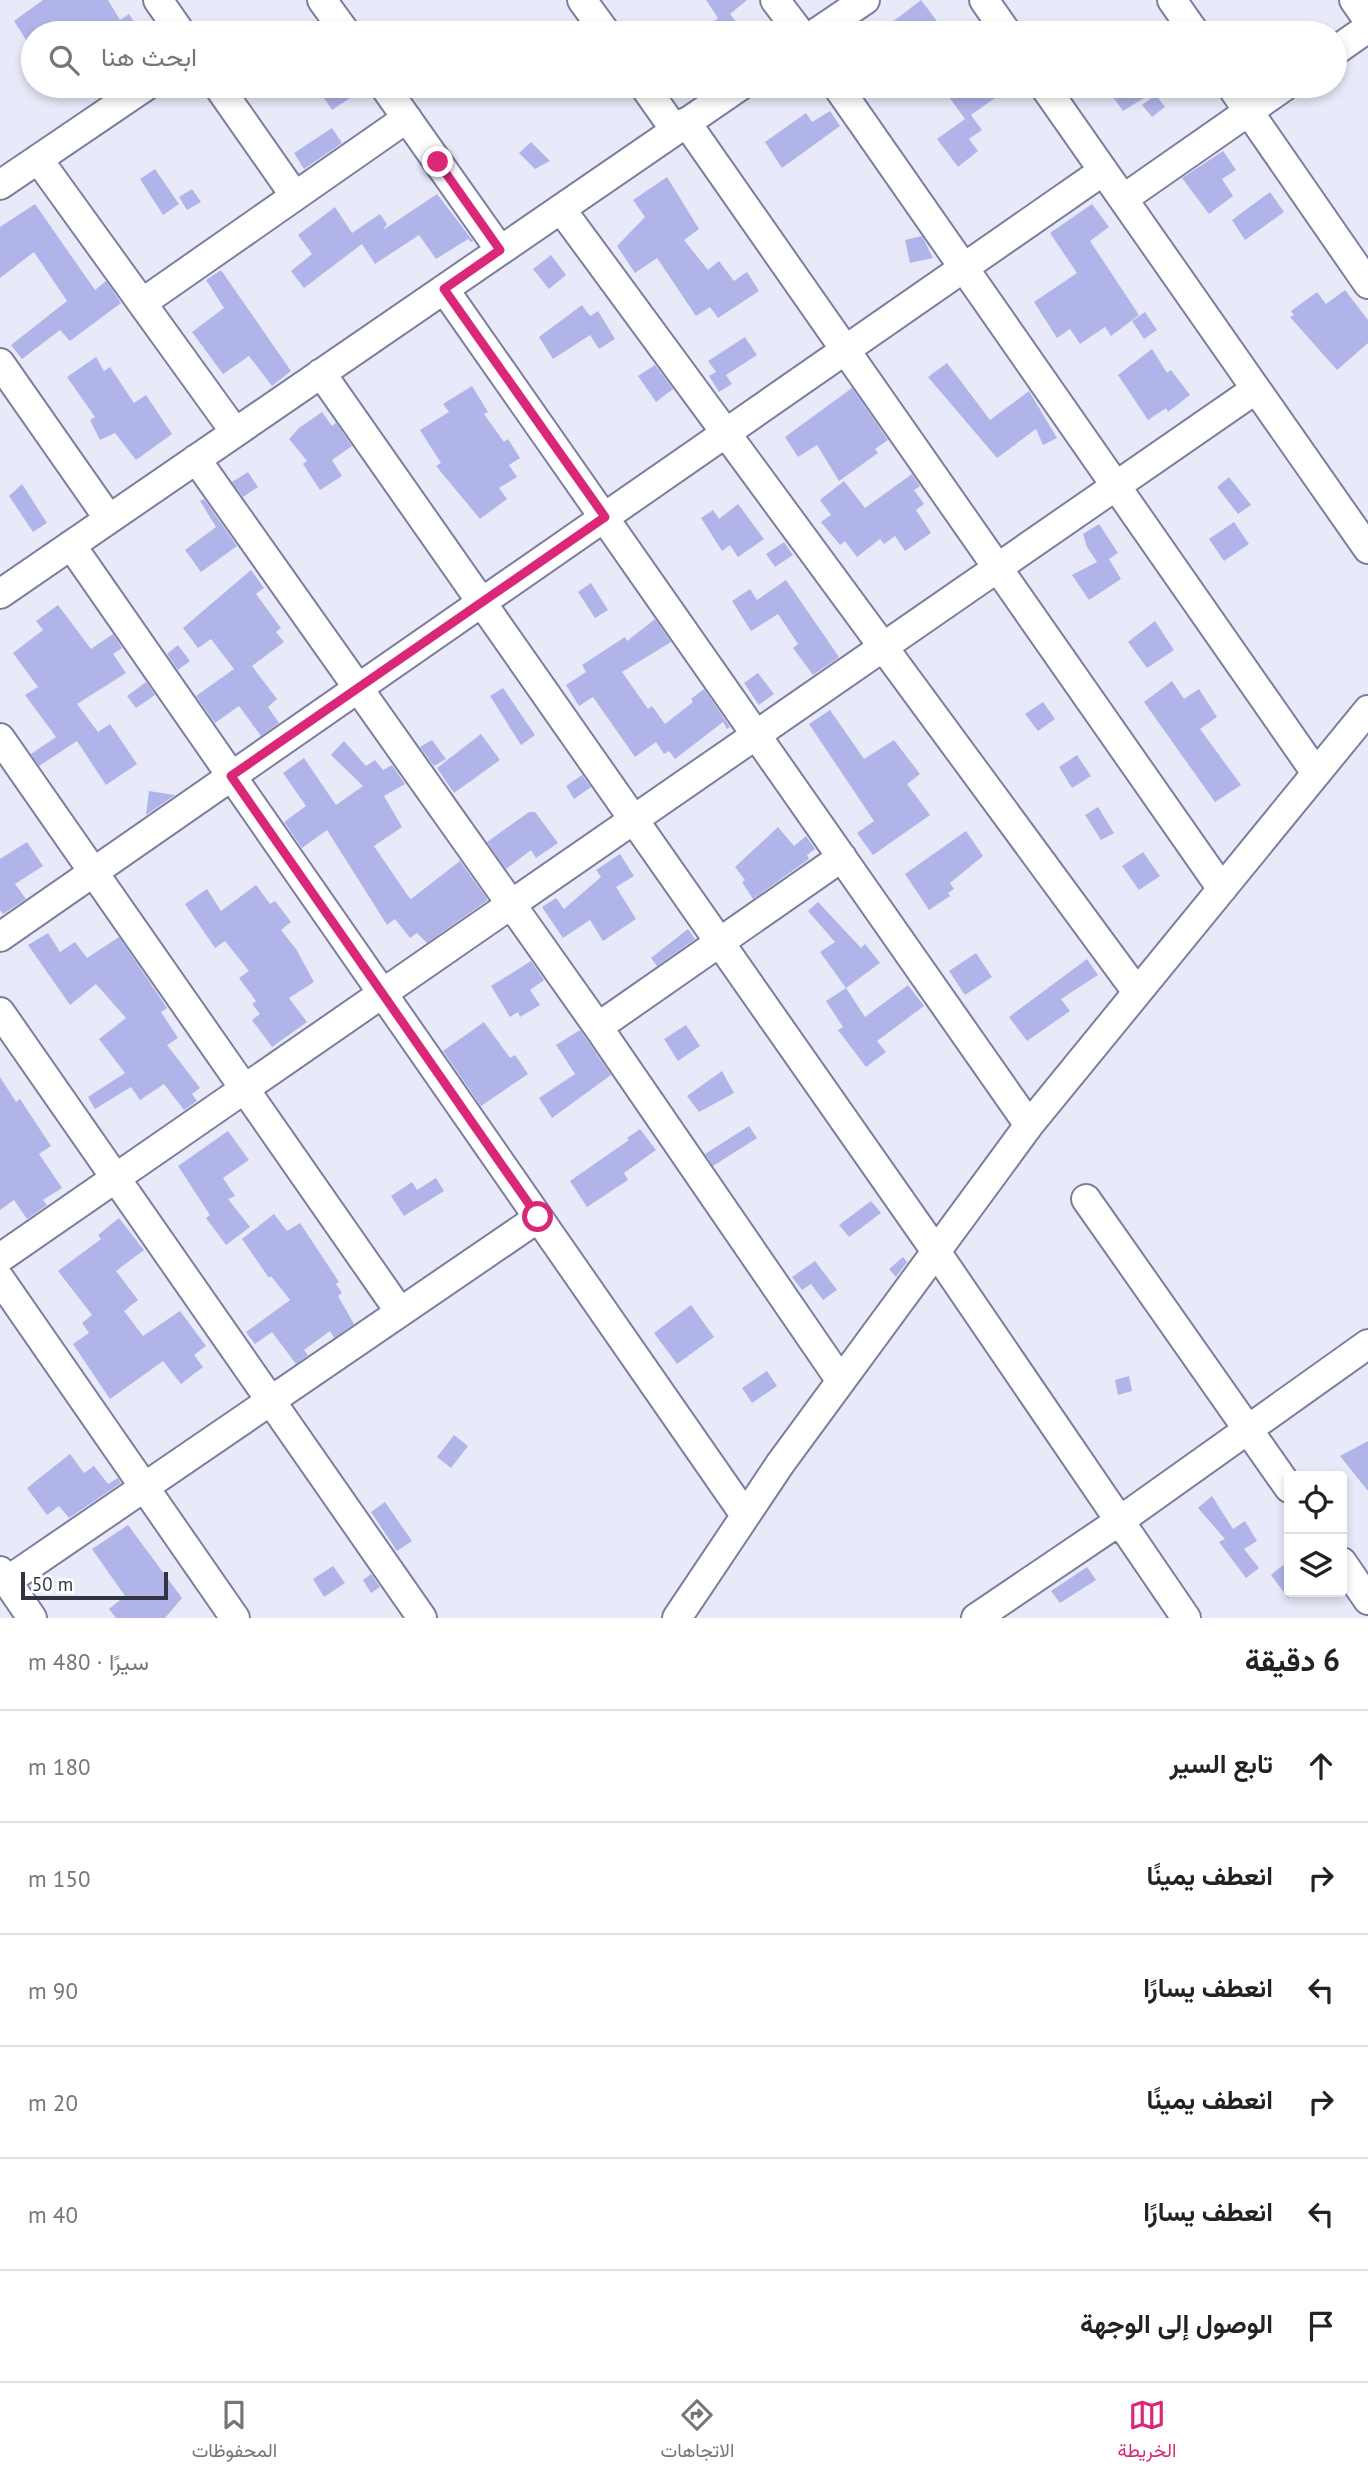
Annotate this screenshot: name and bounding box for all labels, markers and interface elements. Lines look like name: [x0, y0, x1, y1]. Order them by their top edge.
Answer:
search box: [21, 21, 1347, 98]
text: ابحث هنا: [101, 40, 197, 73]
icon: search: [45, 41, 83, 79]
route end: [422, 146, 453, 177]
route start: [522, 1201, 553, 1232]
map controls: [1284, 1471, 1347, 1597]
button: locate: [1284, 1471, 1347, 1534]
button: layers: [1284, 1534, 1347, 1597]
scale bar: [21, 1569, 168, 1601]
text: 50 m: [32, 1572, 73, 1596]
text: 6 دقيقة: [1245, 1640, 1340, 1679]
text: سيرًا · 480 m: [28, 1647, 149, 1676]
text: تابع السير: [1169, 1747, 1273, 1780]
icon: ahead: [1302, 1747, 1340, 1785]
text: 180 m: [28, 1752, 90, 1781]
text: انعطف يمينًا: [1147, 1859, 1273, 1892]
icon: right: [1302, 1859, 1340, 1897]
text: 150 m: [28, 1864, 90, 1893]
text: انعطف يسارًا: [1143, 1971, 1273, 2004]
icon: left: [1302, 1971, 1340, 2009]
text: 90 m: [28, 1976, 78, 2005]
text: انعطف يمينًا: [1147, 2083, 1273, 2116]
icon: right: [1302, 2083, 1340, 2121]
text: 20 m: [28, 2088, 78, 2117]
text: انعطف يسارًا: [1143, 2195, 1273, 2228]
icon: left: [1302, 2195, 1340, 2233]
text: 40 m: [28, 2200, 78, 2229]
text: الوصول إلى الوجهة: [1080, 2307, 1273, 2340]
icon: arrive: [1302, 2307, 1340, 2345]
tab: المحفوظات: [192, 2396, 277, 2467]
tab: الاتجاهات: [661, 2396, 734, 2467]
tab: الخريطة: [1118, 2396, 1176, 2467]

